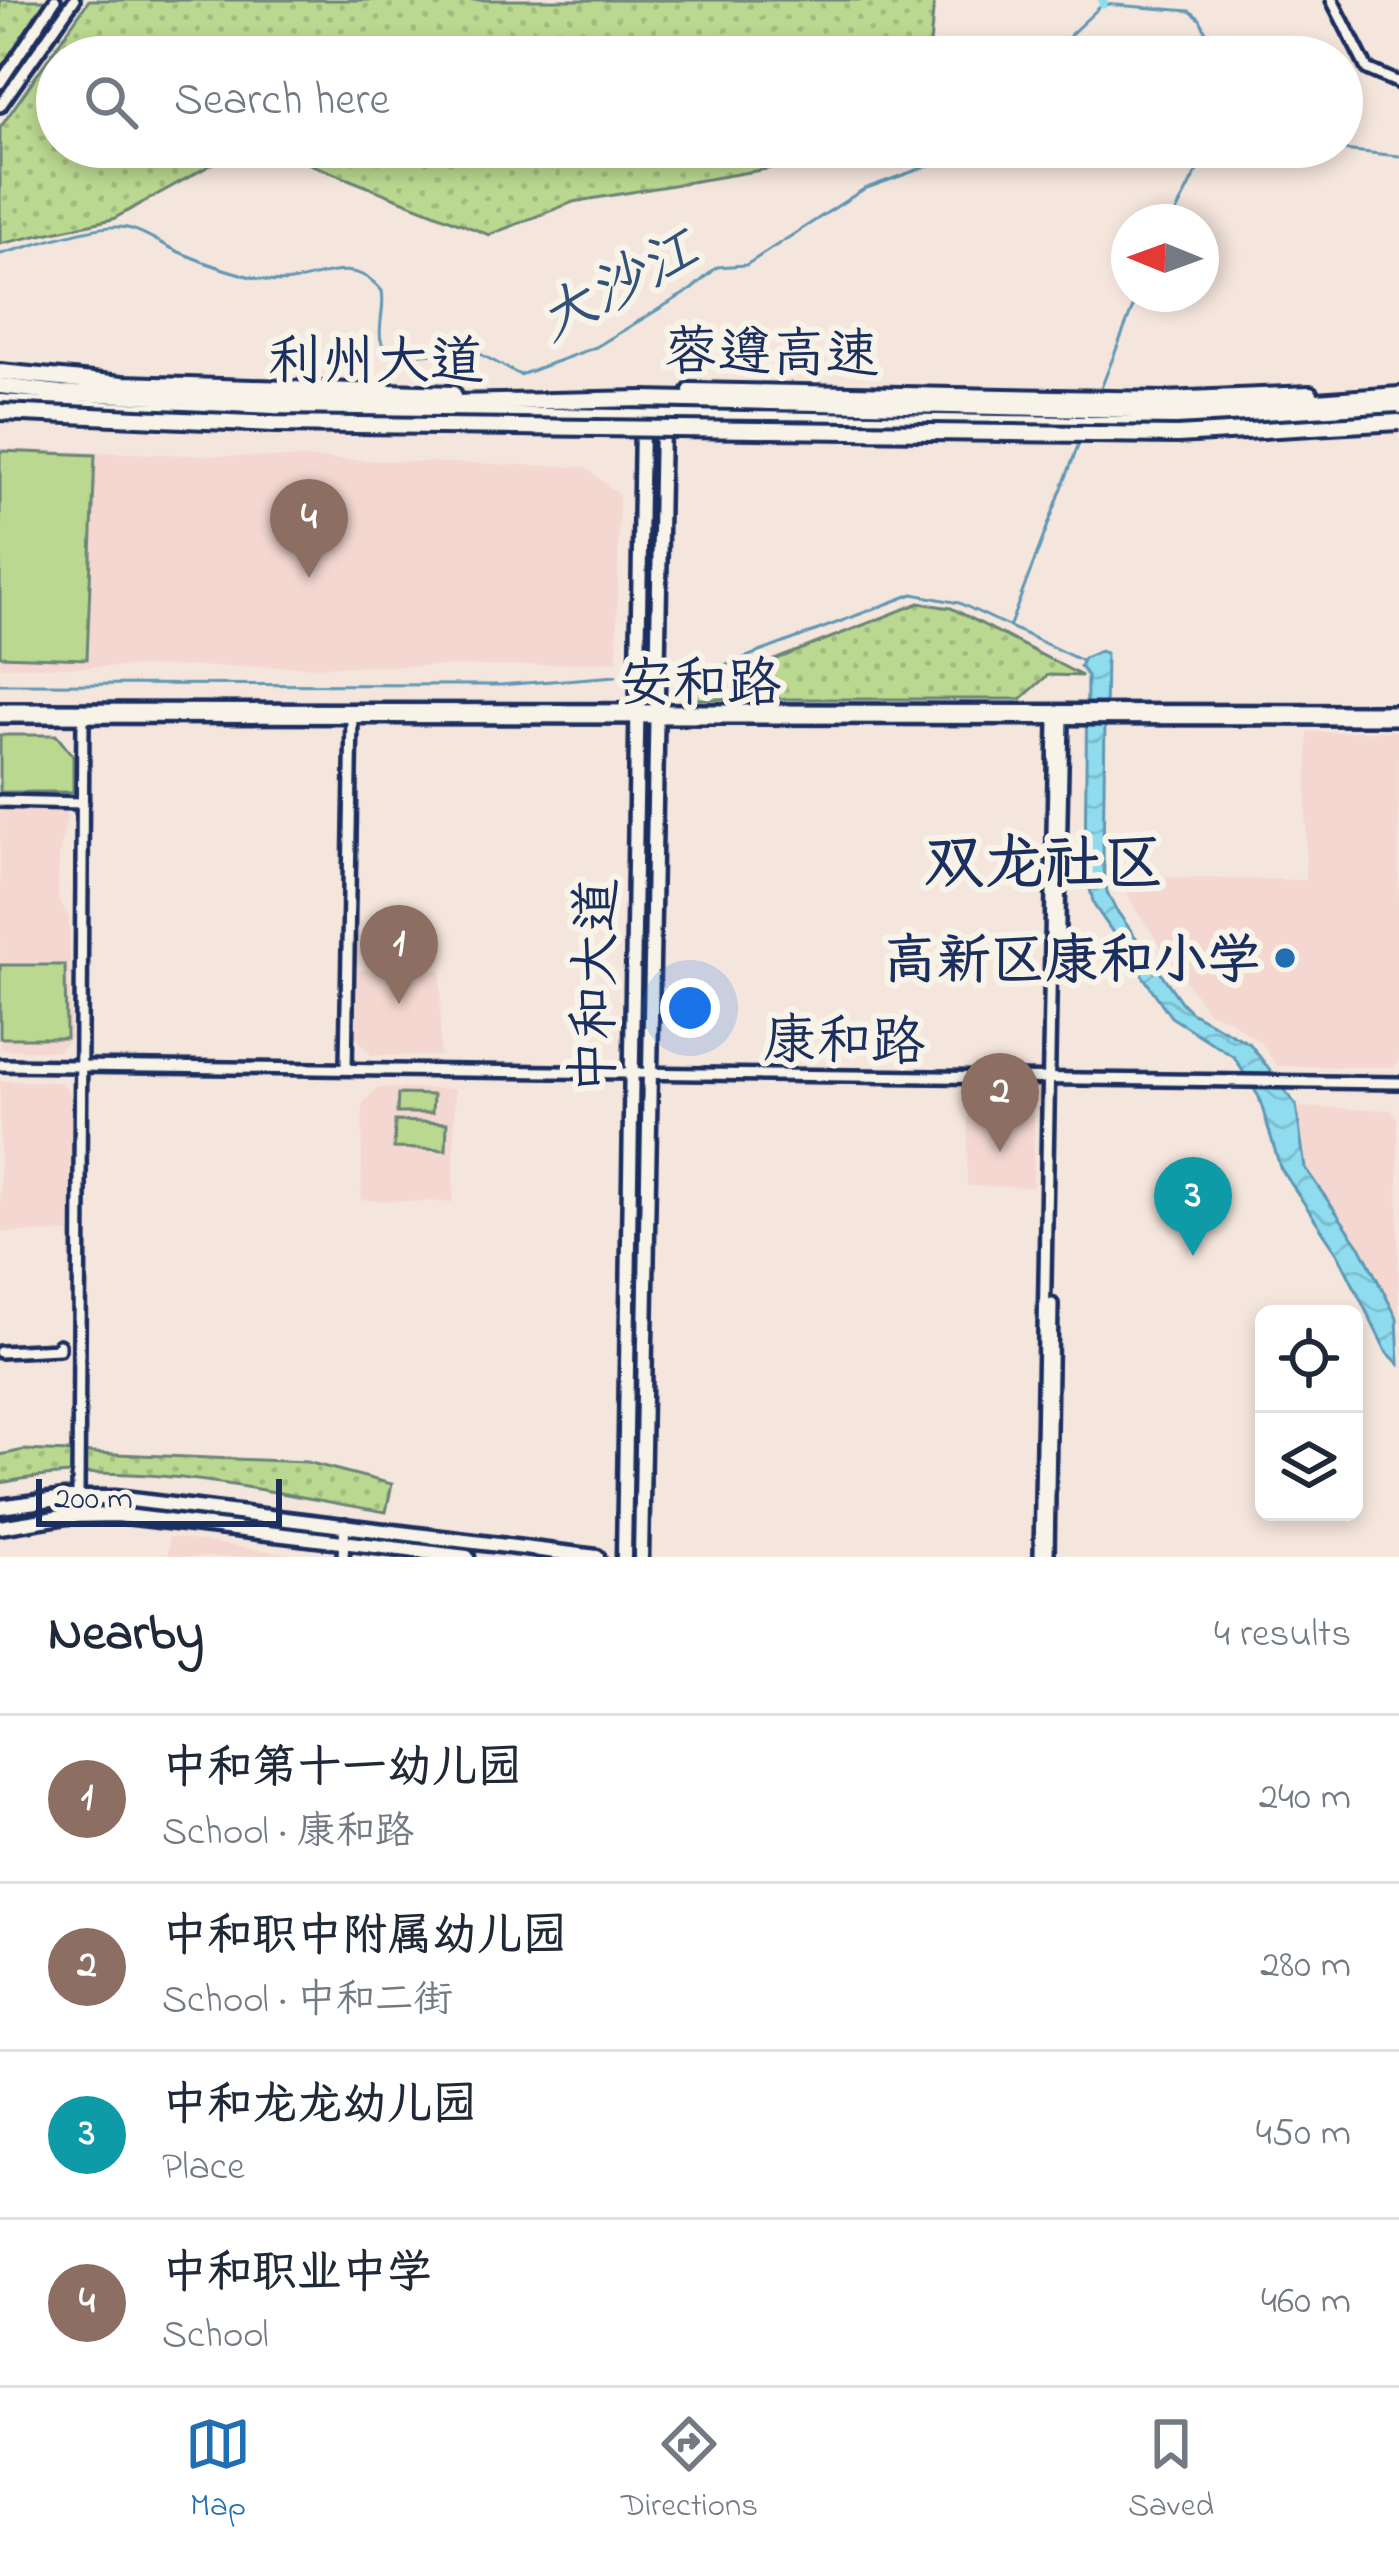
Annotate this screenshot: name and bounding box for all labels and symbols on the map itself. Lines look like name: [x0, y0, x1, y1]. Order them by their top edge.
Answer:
north arrow: [1111, 204, 1219, 312]
water label: 大沙江: [525, 211, 718, 366]
street label: 蓉遵高速: [663, 316, 881, 398]
street label: 利州大道: [268, 326, 484, 404]
pin: 4: [270, 479, 348, 578]
street label: 安和路: [619, 648, 781, 726]
district label: 双龙社区: [924, 824, 1164, 911]
street label: 中和大道: [558, 877, 640, 1095]
pin: 1: [360, 905, 438, 1004]
place label: 高新区康和小学: [883, 925, 1261, 1003]
marker: 高新区康和小学: [1272, 945, 1298, 971]
your location: [660, 978, 720, 1038]
street label: 康和路: [762, 1005, 926, 1085]
pin: 2: [961, 1053, 1039, 1152]
pin: 3: [1154, 1157, 1232, 1256]
scale bar: [36, 1473, 282, 1526]

